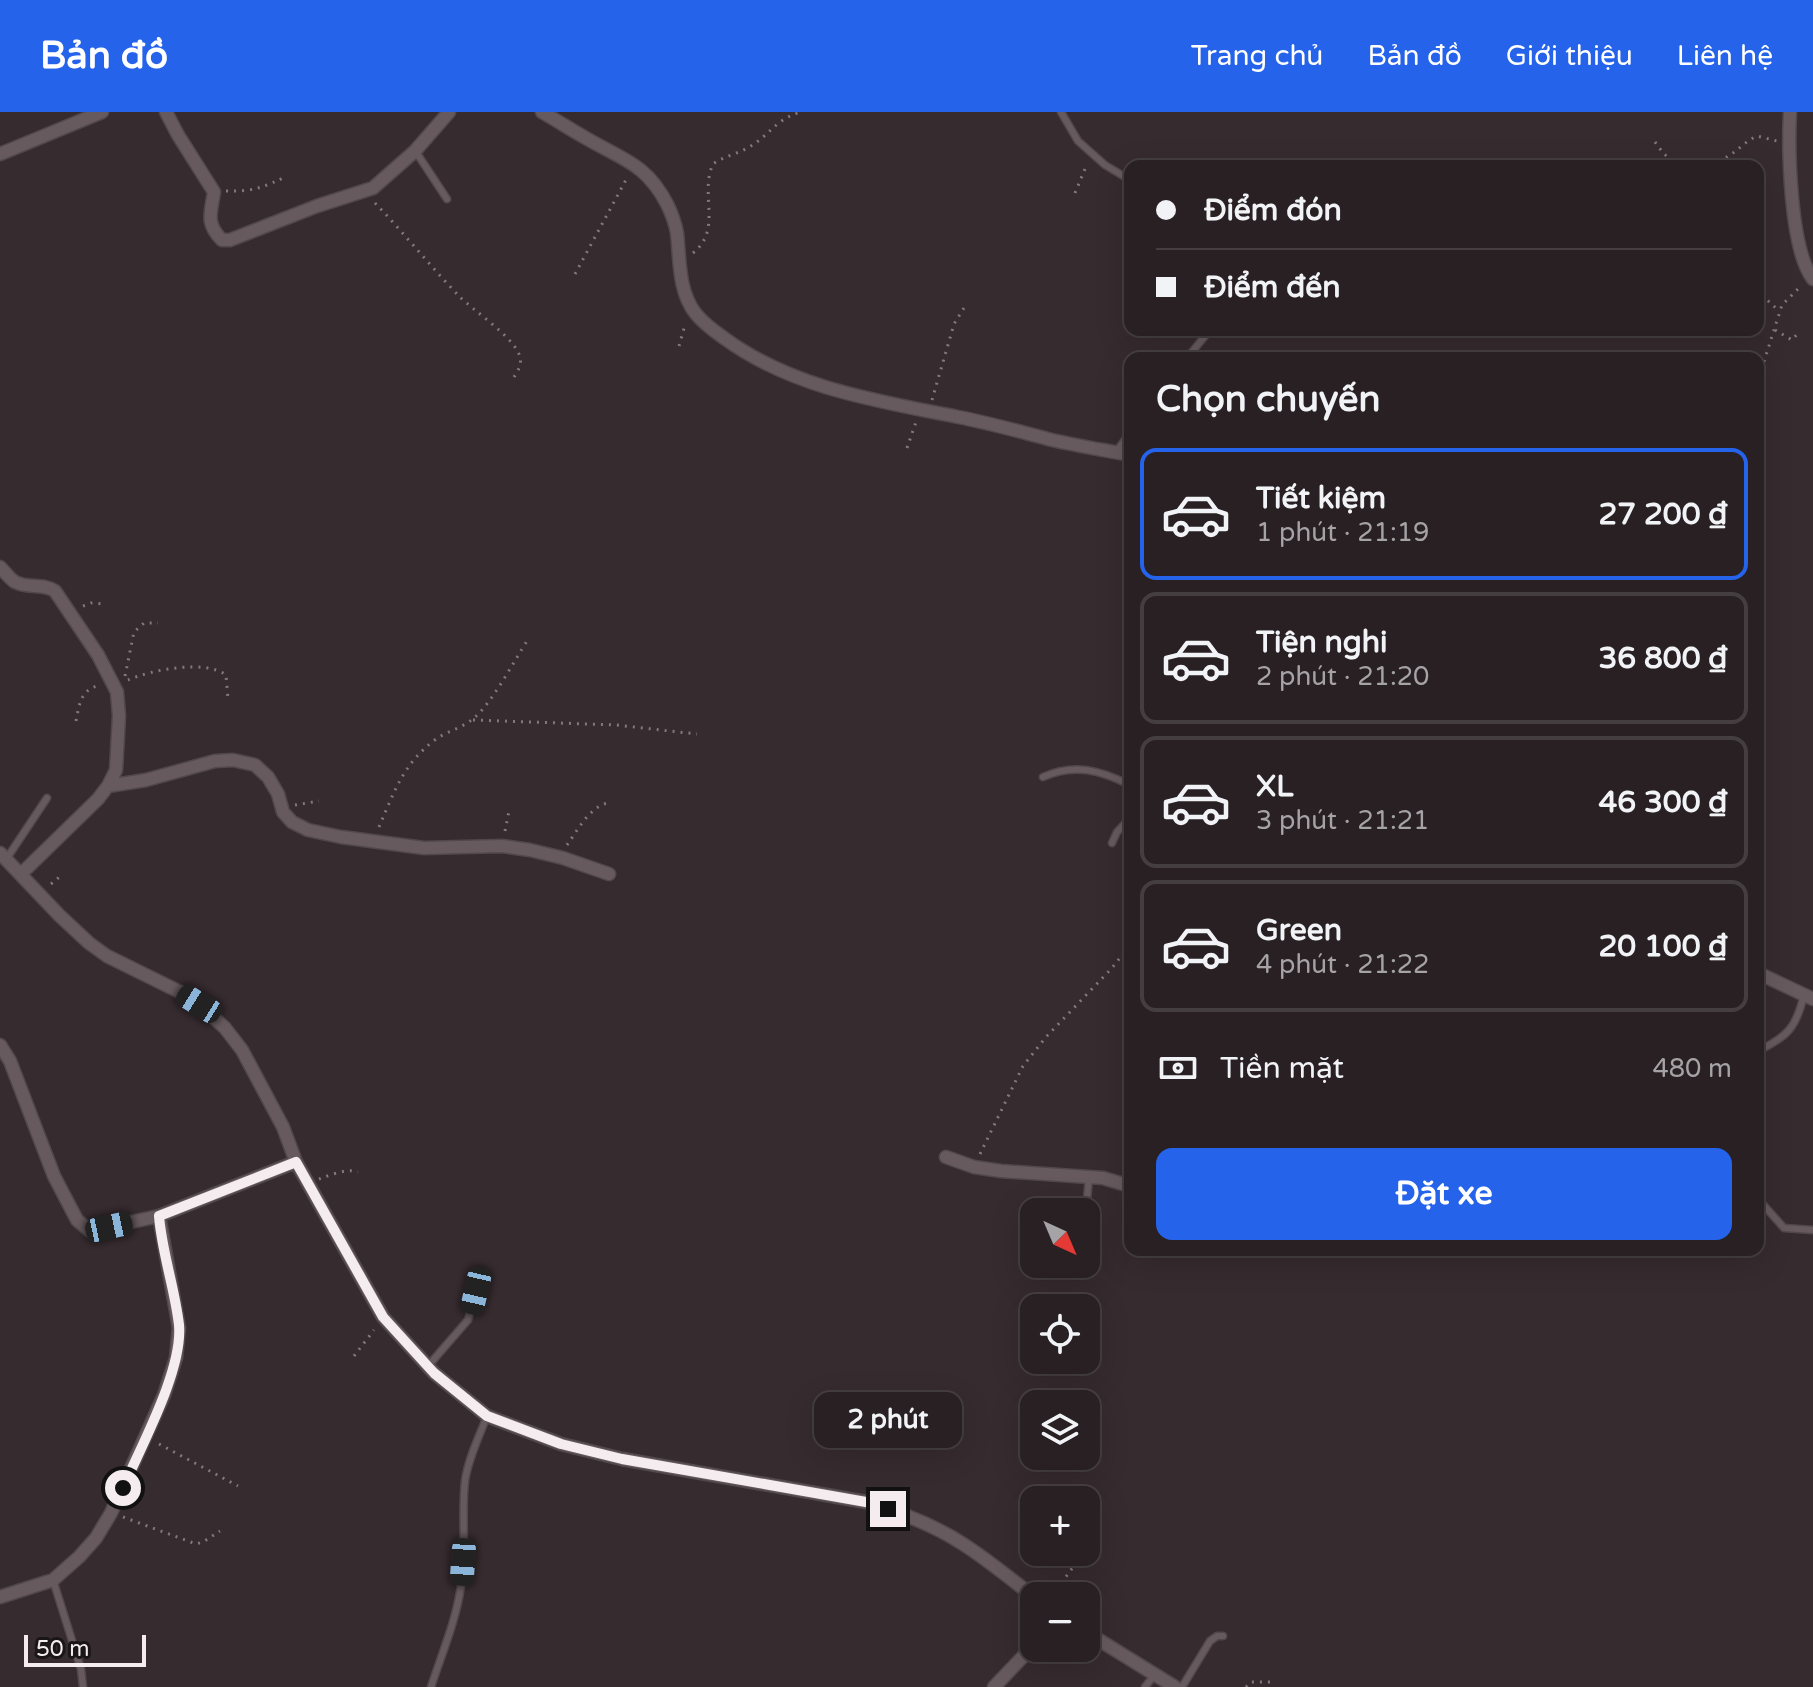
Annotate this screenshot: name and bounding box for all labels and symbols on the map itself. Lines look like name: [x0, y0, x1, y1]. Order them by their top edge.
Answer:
car: [172, 981, 226, 1027]
north arrow: [1020, 1198, 1100, 1278]
car: [83, 1210, 135, 1244]
car: [459, 1265, 493, 1317]
callout: 2 phút: [814, 1393, 962, 1449]
route start: [105, 1470, 141, 1506]
route end: [870, 1491, 906, 1527]
car: [449, 1537, 477, 1587]
scale bar: [24, 1631, 146, 1667]

